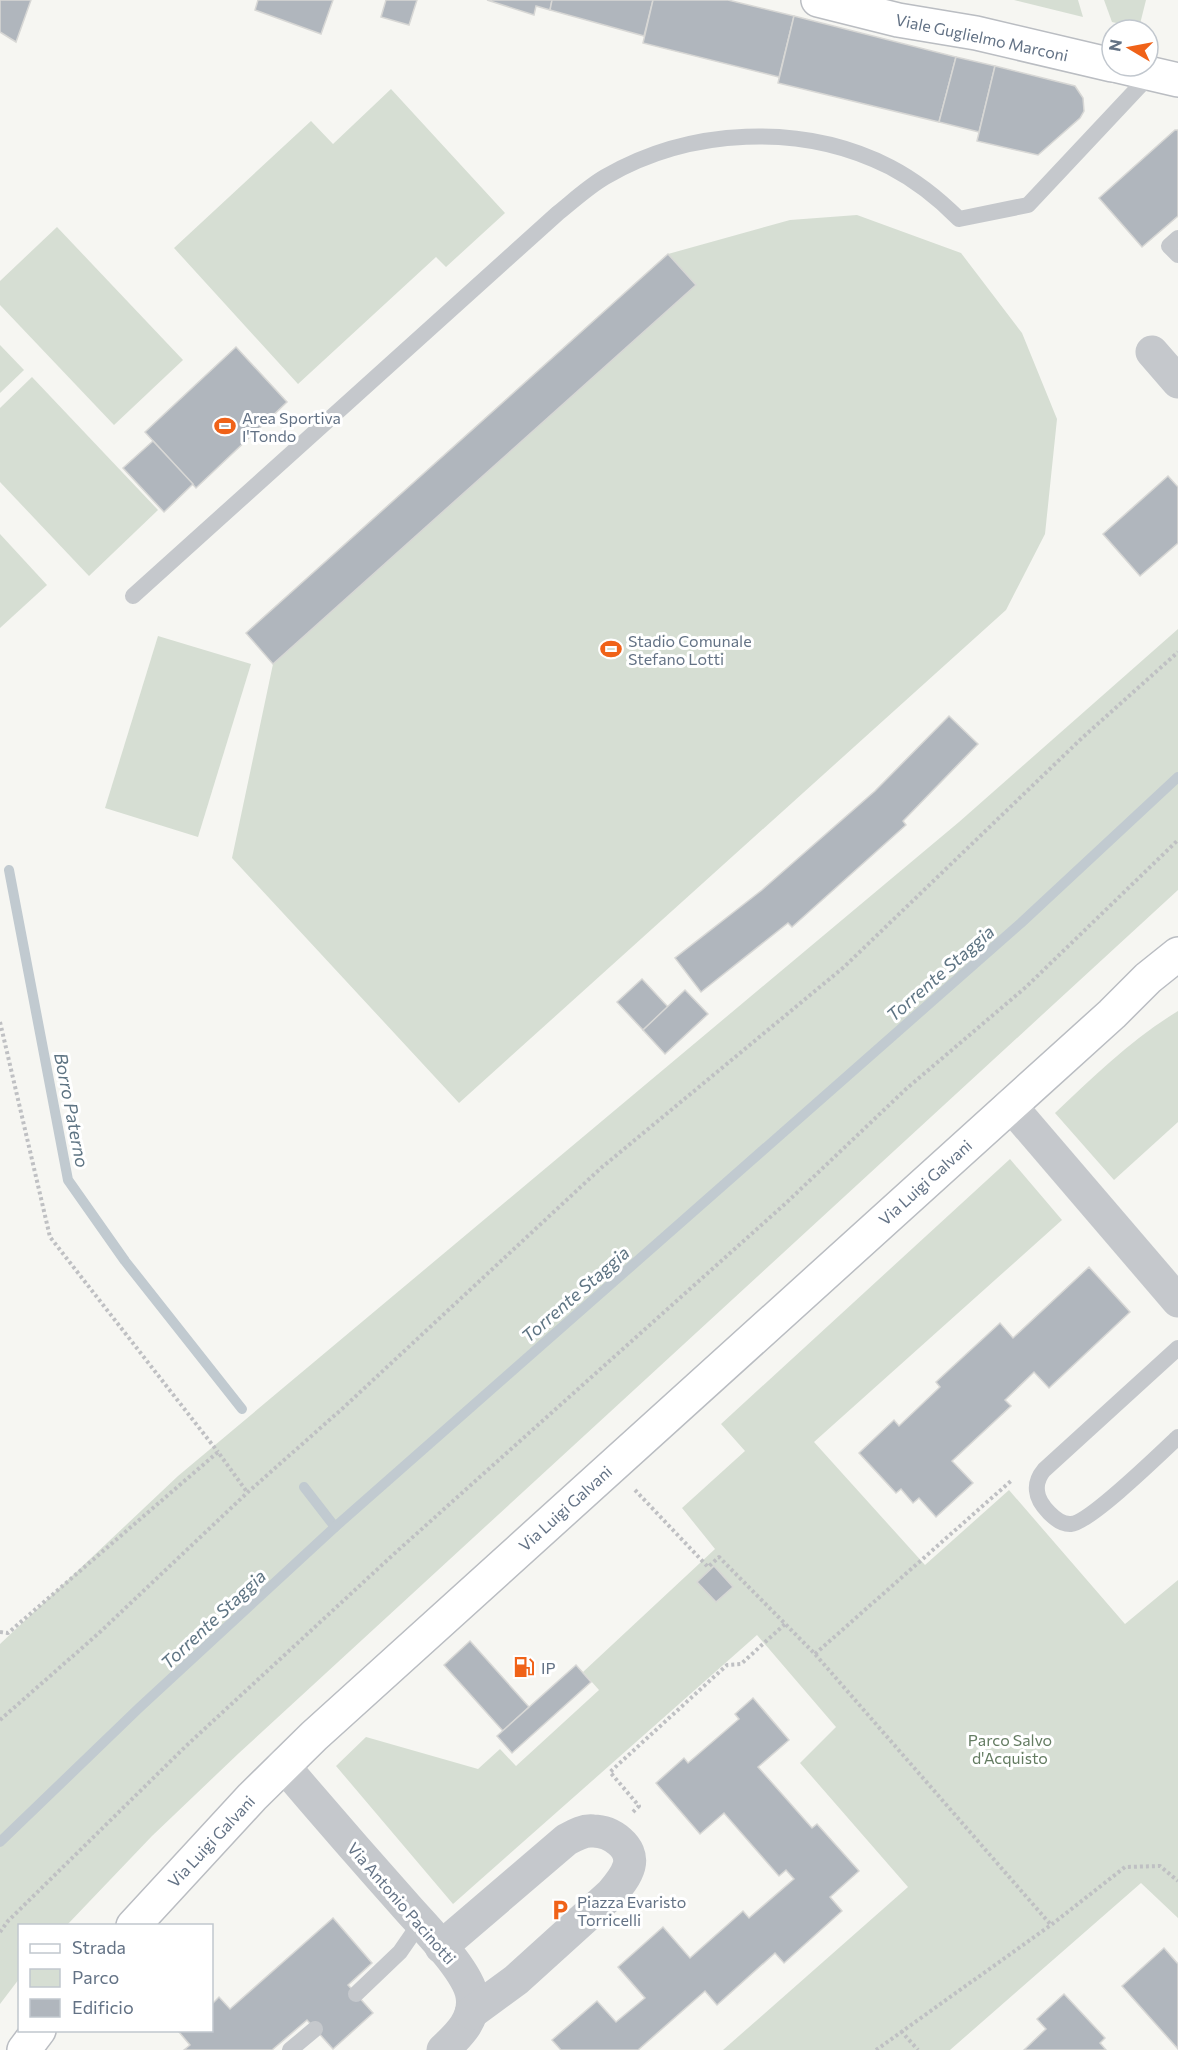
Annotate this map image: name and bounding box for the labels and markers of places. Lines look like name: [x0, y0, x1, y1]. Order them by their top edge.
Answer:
place label: Area Sportiva I'Tondo: [242, 408, 341, 445]
sports icon: Area Sportiva I'Tondo: [213, 414, 237, 438]
place label: Stadio Comunale Stefano Lotti: [628, 631, 752, 668]
sports icon: Stadio Comunale Stefano Lotti: [599, 637, 623, 661]
fuel station icon: IP: [512, 1655, 536, 1679]
place label: IP: [541, 1658, 556, 1677]
place label: Piazza Evaristo Torricelli: [577, 1892, 686, 1929]
parking icon: Piazza Evaristo Torricelli: [548, 1898, 572, 1922]

